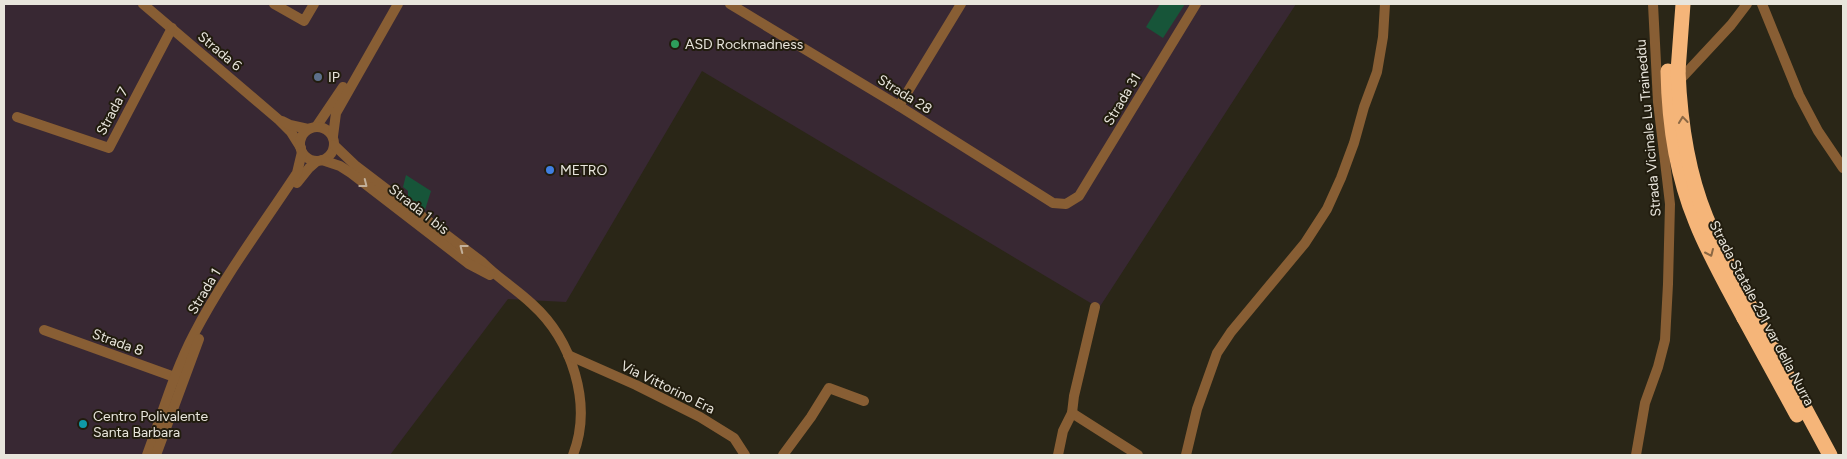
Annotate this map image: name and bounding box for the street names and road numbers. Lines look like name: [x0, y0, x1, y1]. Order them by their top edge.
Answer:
street label: Strada 6: [194, 28, 245, 75]
street label: Strada Vicinale Lu Traineddu: [1632, 39, 1665, 217]
street label: Strada 31: [1100, 70, 1145, 128]
street label: Strada 28: [874, 71, 935, 118]
street label: Strada 7: [93, 84, 132, 138]
street label: Strada 1 bis: [385, 181, 452, 238]
street label: Strada Statale 291 var della Nurra: [1705, 218, 1818, 409]
street label: Strada 1: [184, 265, 225, 317]
street label: Strada 8: [90, 325, 146, 360]
street label: Via Vittorino Era: [618, 357, 718, 418]

